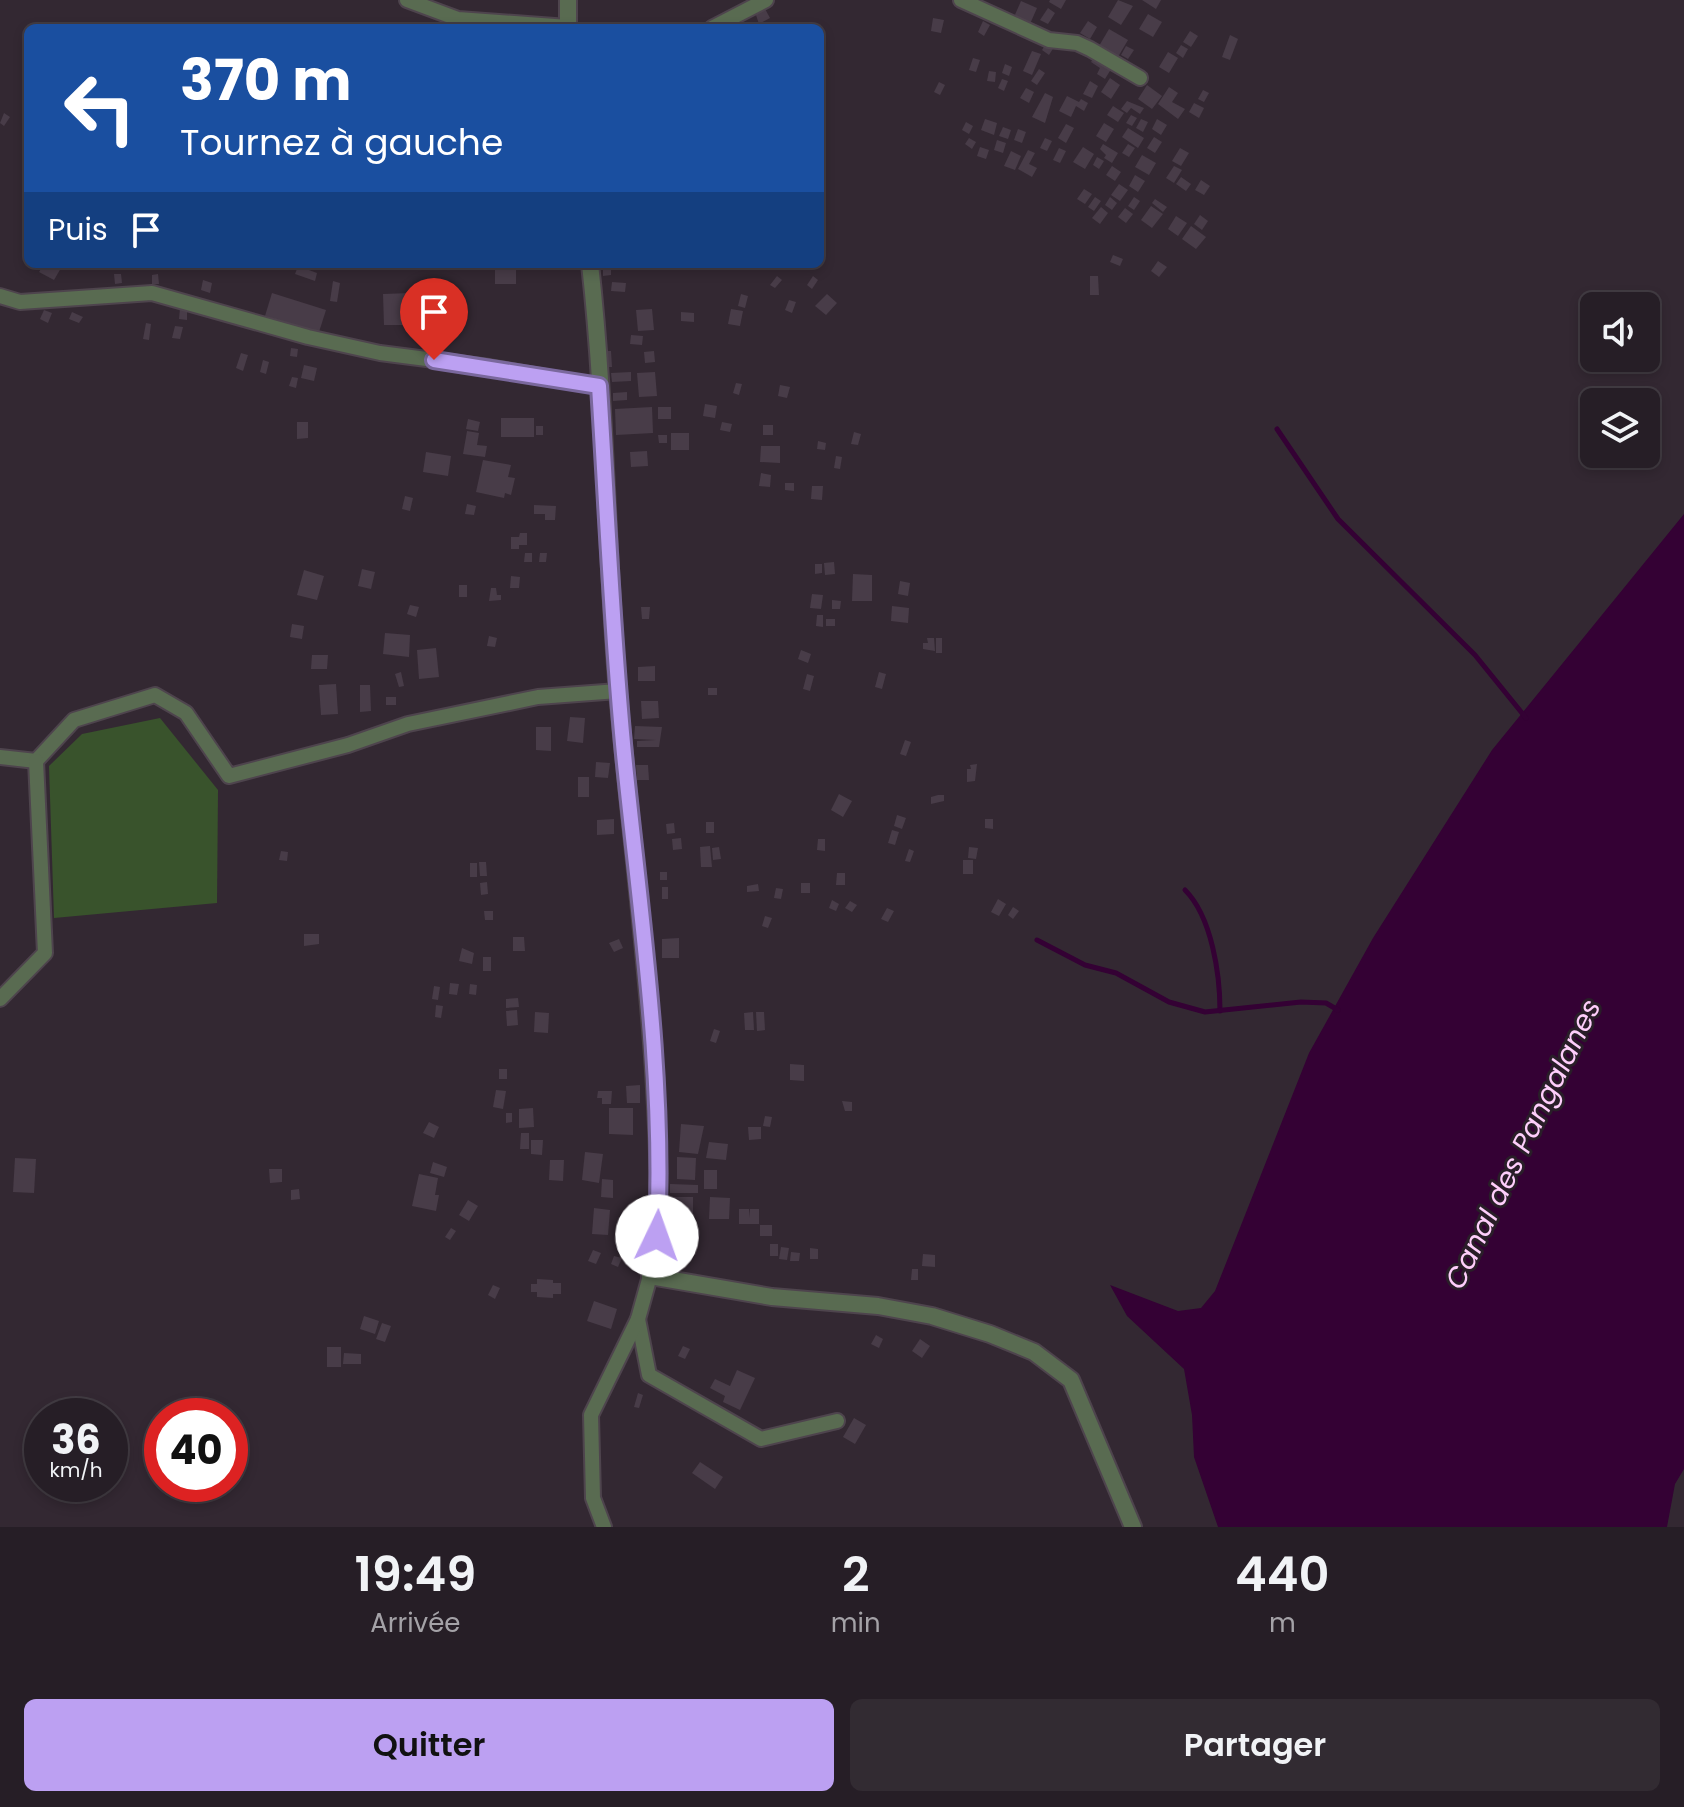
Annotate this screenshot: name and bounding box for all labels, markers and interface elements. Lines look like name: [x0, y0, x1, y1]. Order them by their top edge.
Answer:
text: 370 m: [180, 41, 352, 120]
icon: left: [48, 56, 152, 160]
text: Tournez à gauche: [180, 117, 503, 168]
text: Puis: [48, 208, 108, 251]
icon: arrive: [124, 208, 168, 252]
pin: [400, 278, 468, 360]
icon: arrive: [412, 290, 456, 334]
map controls: [1580, 292, 1660, 468]
button: sound: [1580, 292, 1660, 372]
button: layers: [1580, 388, 1660, 468]
water label: Canal des Pangalanes: [1436, 992, 1610, 1296]
position arrow: [615, 1194, 699, 1278]
speed limit sign: 40: [144, 1398, 248, 1502]
text: 36: [51, 1412, 101, 1468]
text: km/h: [49, 1456, 103, 1484]
text: 19:49: [354, 1541, 476, 1608]
text: 2: [842, 1541, 869, 1608]
text: 440: [1235, 1541, 1330, 1608]
text: Arrivée: [370, 1605, 460, 1641]
text: min: [831, 1605, 881, 1641]
text: m: [1269, 1605, 1296, 1641]
button: Quitter: [24, 1699, 834, 1791]
button: Partager: [850, 1699, 1660, 1791]

